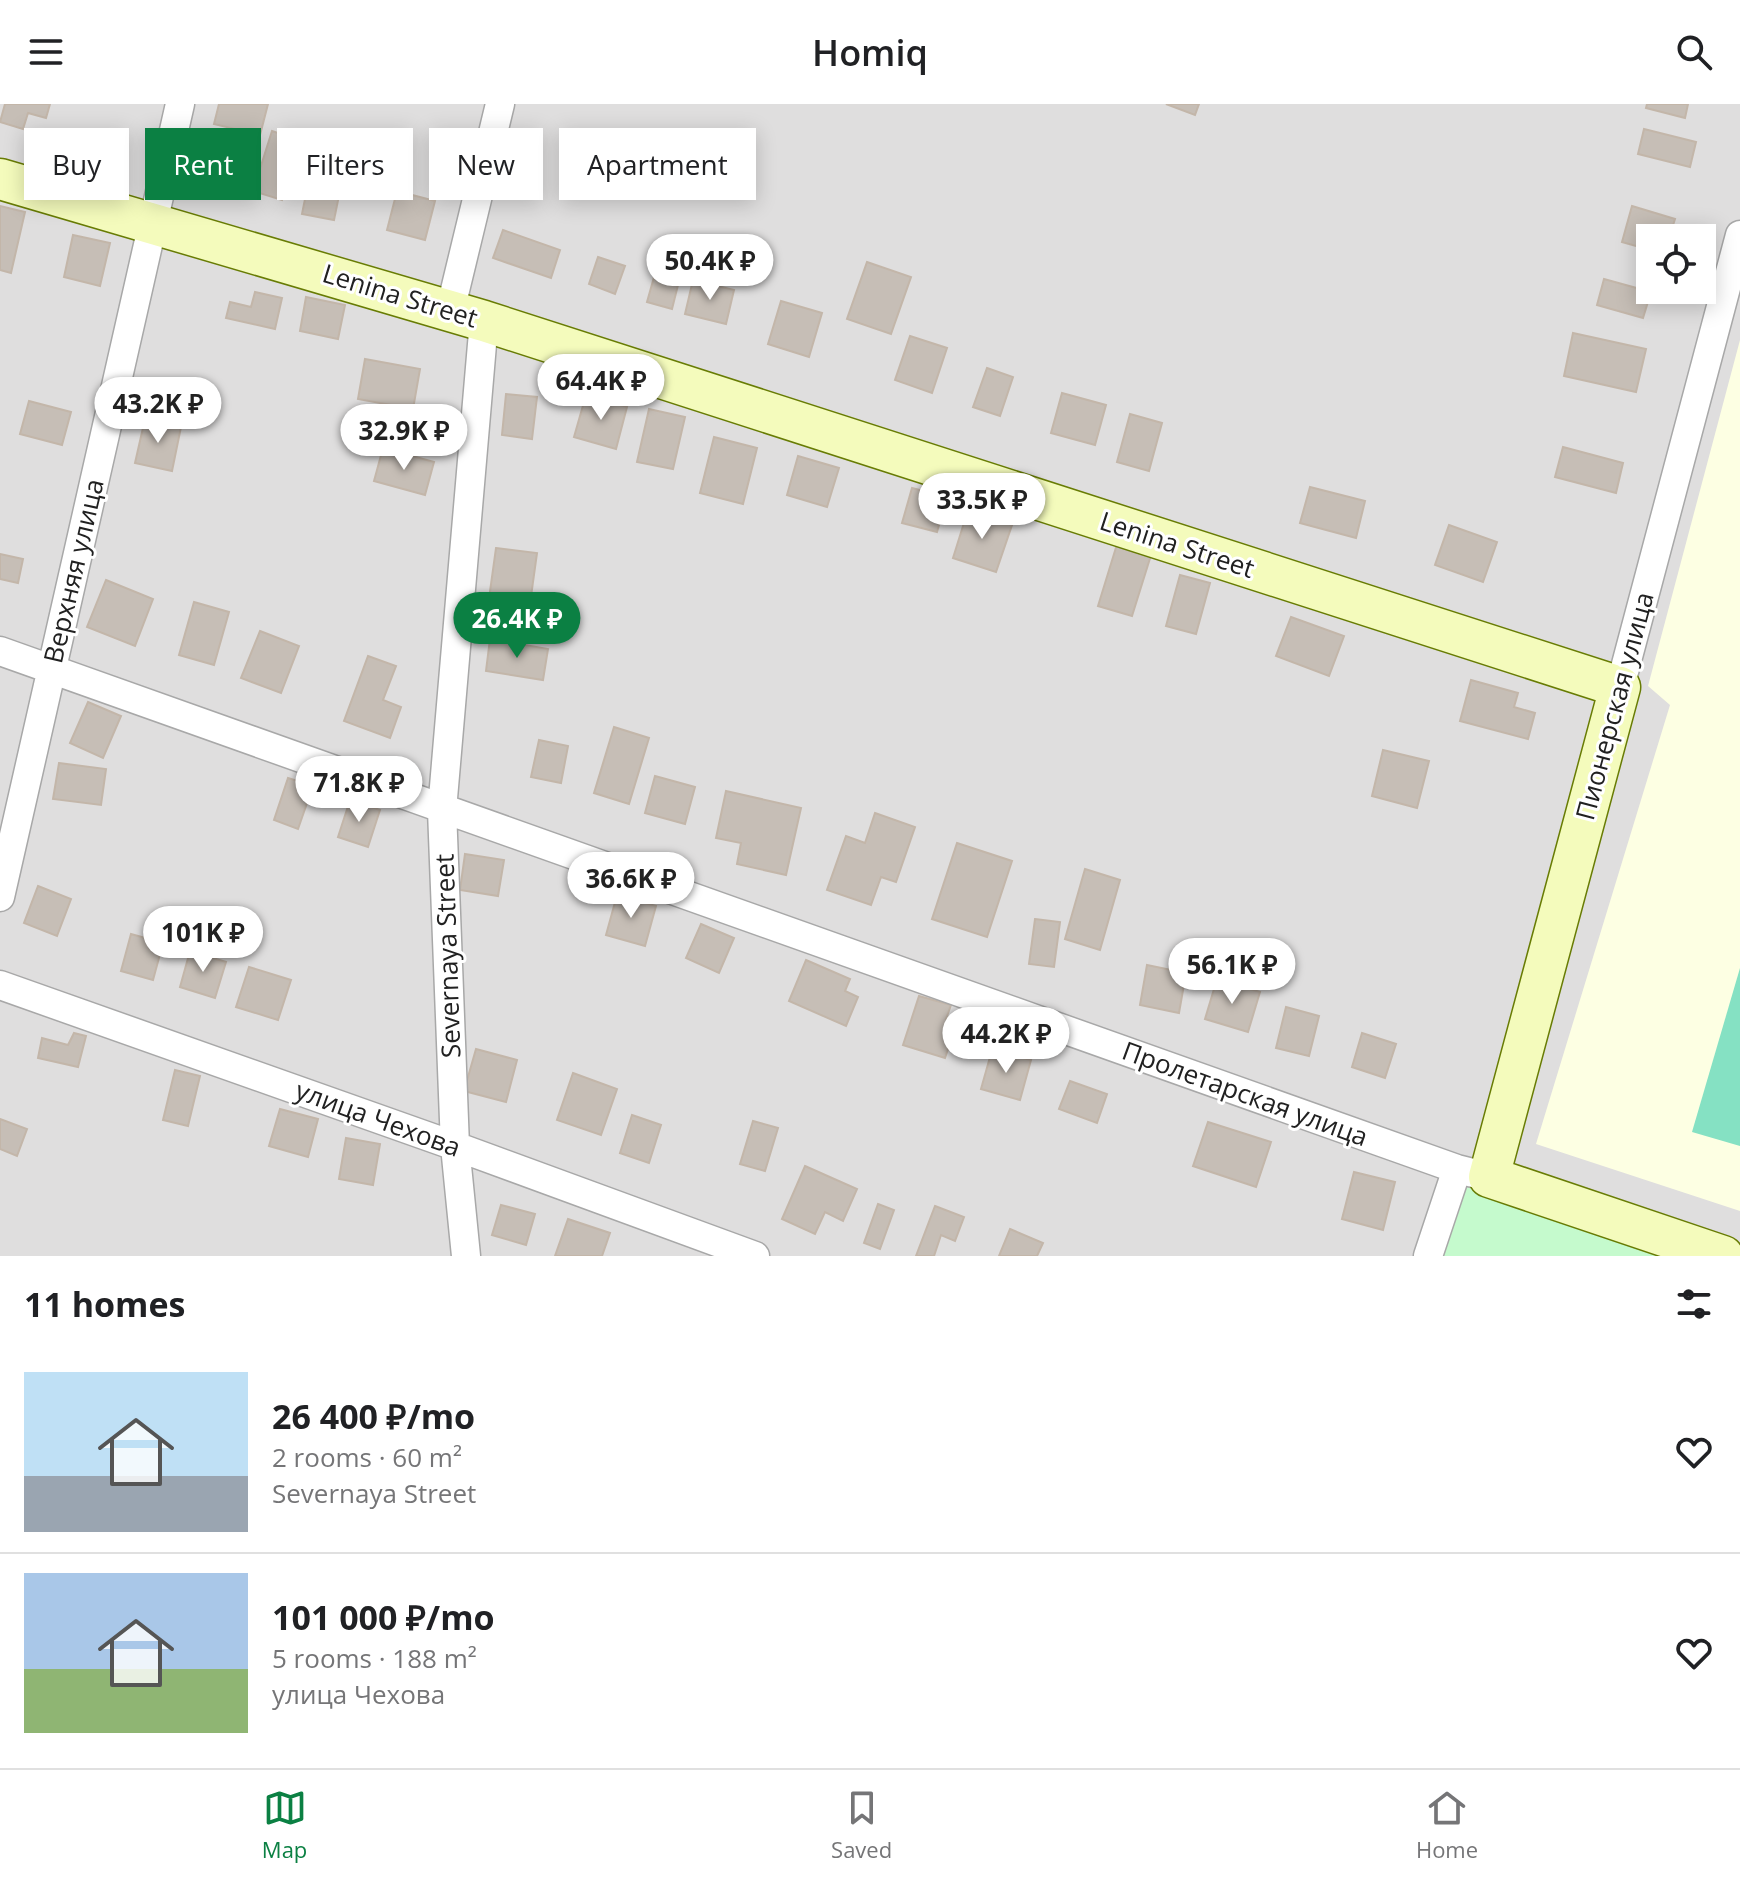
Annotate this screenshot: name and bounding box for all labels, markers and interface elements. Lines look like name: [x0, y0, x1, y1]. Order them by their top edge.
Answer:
text: Homiq: [812, 28, 928, 77]
icon: menu: [24, 30, 68, 74]
icon: search: [1672, 30, 1716, 74]
chip: Buy: [24, 128, 129, 200]
chip: Rent: [145, 128, 261, 200]
chip: Filters: [277, 128, 413, 200]
chip: New: [429, 128, 543, 200]
chip: Apartment: [559, 128, 756, 200]
map controls: [1636, 224, 1716, 304]
button: locate: [1636, 224, 1716, 304]
pin: 50.4K ₽: [636, 234, 784, 302]
text: 50.4K ₽: [664, 242, 756, 278]
street label: Lenina Street: [318, 254, 482, 336]
pin: 64.4K ₽: [527, 354, 675, 422]
text: 64.4K ₽: [555, 362, 647, 398]
pin: 43.2K ₽: [84, 377, 232, 445]
text: 43.2K ₽: [112, 385, 204, 421]
pin: 32.9K ₽: [330, 404, 478, 472]
text: 32.9K ₽: [358, 412, 450, 448]
pin: 33.5K ₽: [908, 473, 1056, 541]
street label: Верхняя улица: [34, 475, 112, 666]
text: 33.5K ₽: [936, 481, 1028, 517]
street label: Lenina Street: [1095, 502, 1259, 586]
street label: Пионерская улица: [1566, 588, 1662, 824]
pin: 26.4K ₽: [443, 592, 591, 660]
text: 26.4K ₽: [471, 600, 563, 636]
pin: 71.8K ₽: [285, 756, 433, 824]
text: 71.8K ₽: [313, 764, 405, 800]
pin: 36.6K ₽: [557, 852, 705, 920]
street label: Severnaya Street: [425, 853, 469, 1059]
text: 36.6K ₽: [585, 860, 677, 896]
pin: 101K ₽: [138, 906, 268, 974]
text: 101K ₽: [161, 914, 245, 950]
pin: 56.1K ₽: [1158, 938, 1306, 1006]
text: 56.1K ₽: [1186, 946, 1278, 982]
pin: 44.2K ₽: [932, 1007, 1080, 1075]
text: 44.2K ₽: [960, 1015, 1052, 1051]
street label: Пролетарская улица: [1117, 1032, 1373, 1154]
street label: улица Чехова: [291, 1072, 466, 1165]
text: 11 homes: [24, 1281, 185, 1327]
icon: filters: [1672, 1282, 1716, 1326]
text: 26 400 ₽/mo: [272, 1393, 475, 1439]
icon: home: [88, 1404, 184, 1500]
icon: heart: [1672, 1430, 1716, 1474]
text: 2 rooms · 60 m²: [272, 1439, 462, 1475]
text: Severnaya Street: [272, 1475, 476, 1511]
text: 101 000 ₽/mo: [272, 1594, 495, 1640]
icon: home: [88, 1605, 184, 1701]
icon: heart: [1672, 1631, 1716, 1675]
text: 5 rooms · 188 m²: [272, 1640, 477, 1676]
text: улица Чехова: [272, 1676, 445, 1712]
tab: Map: [262, 1786, 307, 1864]
tab: Saved: [831, 1786, 892, 1864]
tab: Home: [1416, 1786, 1478, 1864]

